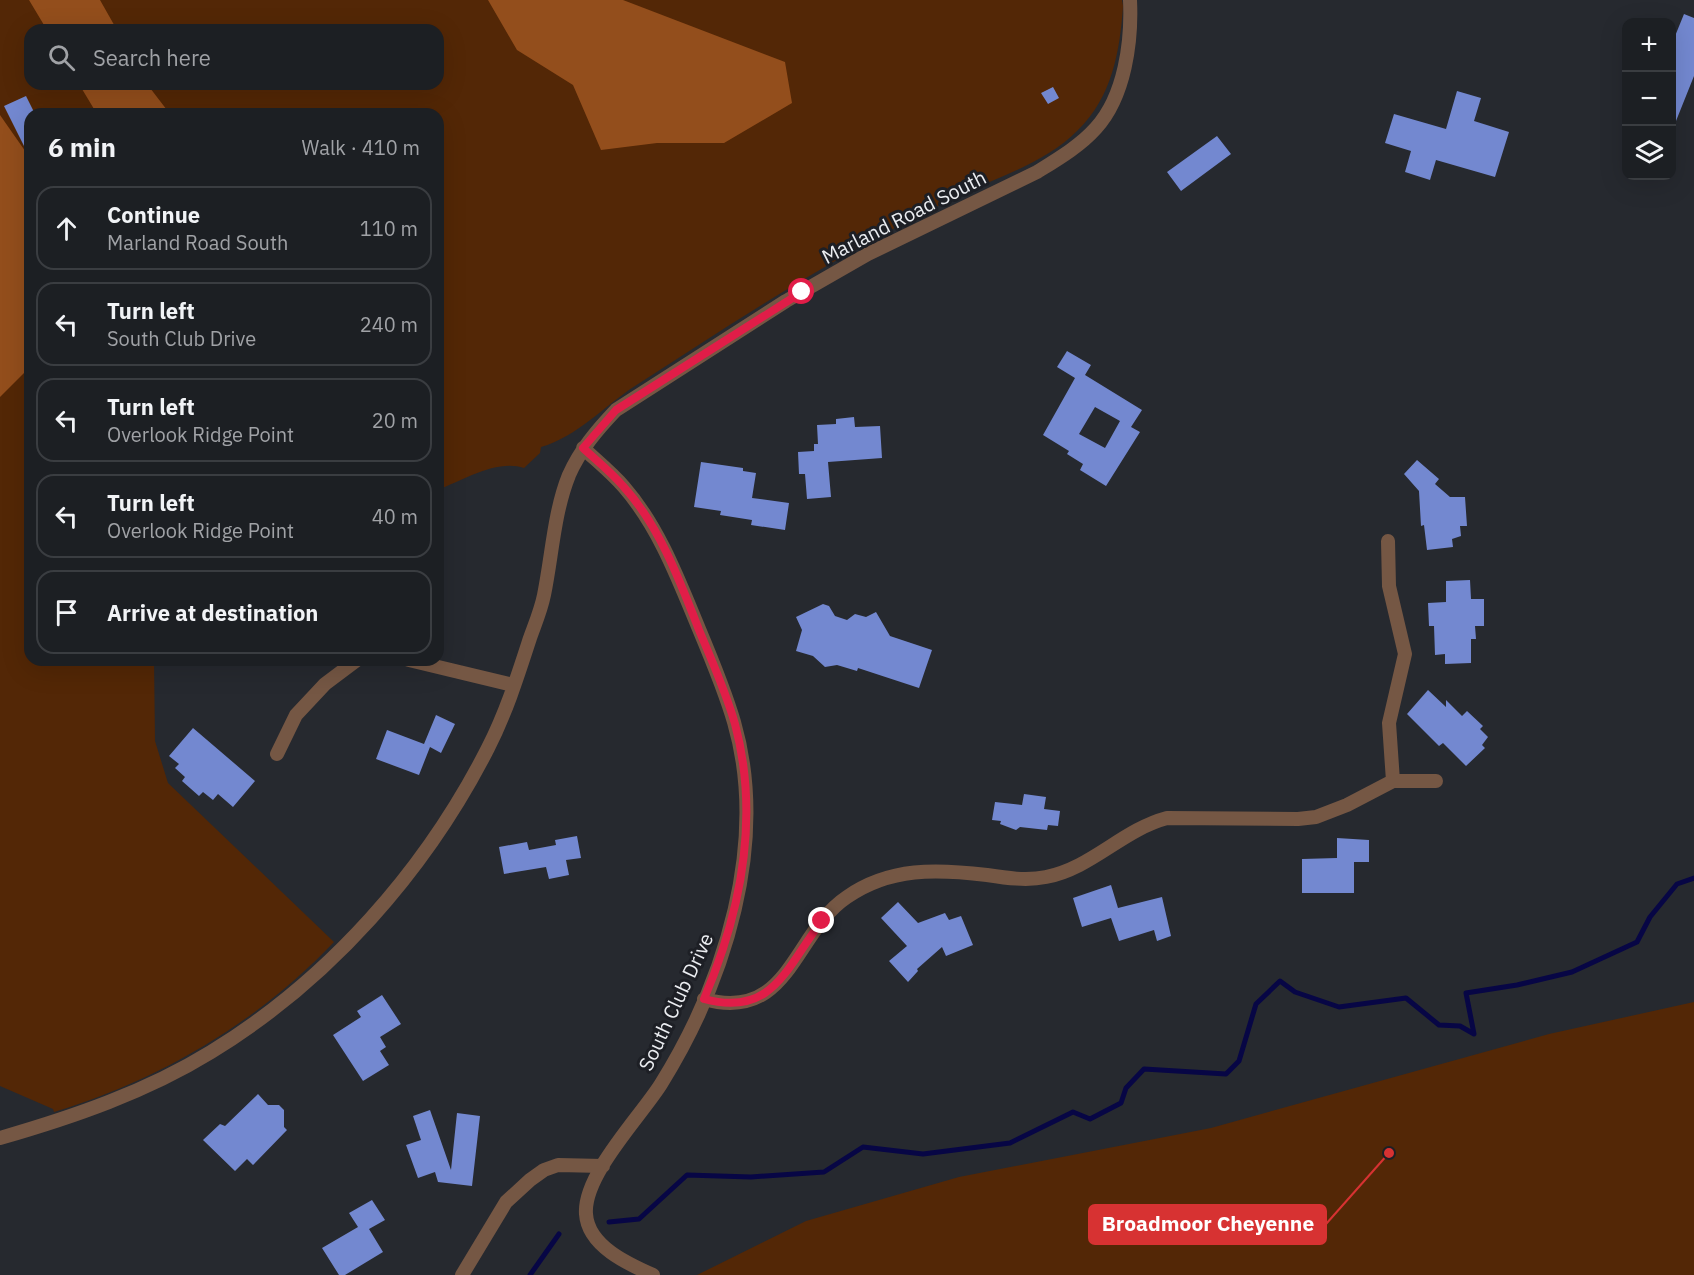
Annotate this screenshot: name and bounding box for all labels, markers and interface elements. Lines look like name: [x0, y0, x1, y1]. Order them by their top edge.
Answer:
map controls: [1622, 18, 1676, 180]
button: +: [1622, 18, 1676, 72]
search box: [24, 24, 444, 90]
icon: search: [45, 41, 78, 74]
text: Search here: [93, 43, 211, 72]
button: −: [1622, 72, 1676, 126]
button: layers: [1622, 126, 1676, 180]
text: 6 min: [48, 130, 116, 164]
text: Walk · 410 m: [302, 134, 420, 161]
street label: Marland Road South: [817, 163, 991, 270]
text: Continue: [107, 200, 200, 229]
icon: ahead: [50, 212, 83, 245]
text: 110 m: [360, 215, 418, 242]
text: Marland Road South: [107, 229, 288, 256]
route start: [788, 278, 814, 304]
text: Turn left: [107, 296, 195, 325]
icon: left: [50, 308, 83, 341]
text: 240 m: [360, 311, 418, 338]
text: South Club Drive: [107, 325, 256, 352]
text: Turn left: [107, 392, 195, 421]
icon: left: [50, 404, 83, 437]
text: 20 m: [372, 407, 418, 434]
text: Overlook Ridge Point: [107, 421, 294, 448]
text: Turn left: [107, 488, 195, 517]
icon: left: [50, 500, 83, 533]
text: 40 m: [372, 503, 418, 530]
text: Overlook Ridge Point: [107, 517, 294, 544]
icon: arrive: [50, 596, 83, 629]
text: Arrive at destination: [107, 598, 318, 627]
route end: [808, 907, 834, 933]
street label: South Club Drive: [632, 928, 719, 1075]
callout: Broadmoor Cheyenne: [1089, 1205, 1326, 1244]
text: Broadmoor Cheyenne: [1102, 1209, 1314, 1237]

